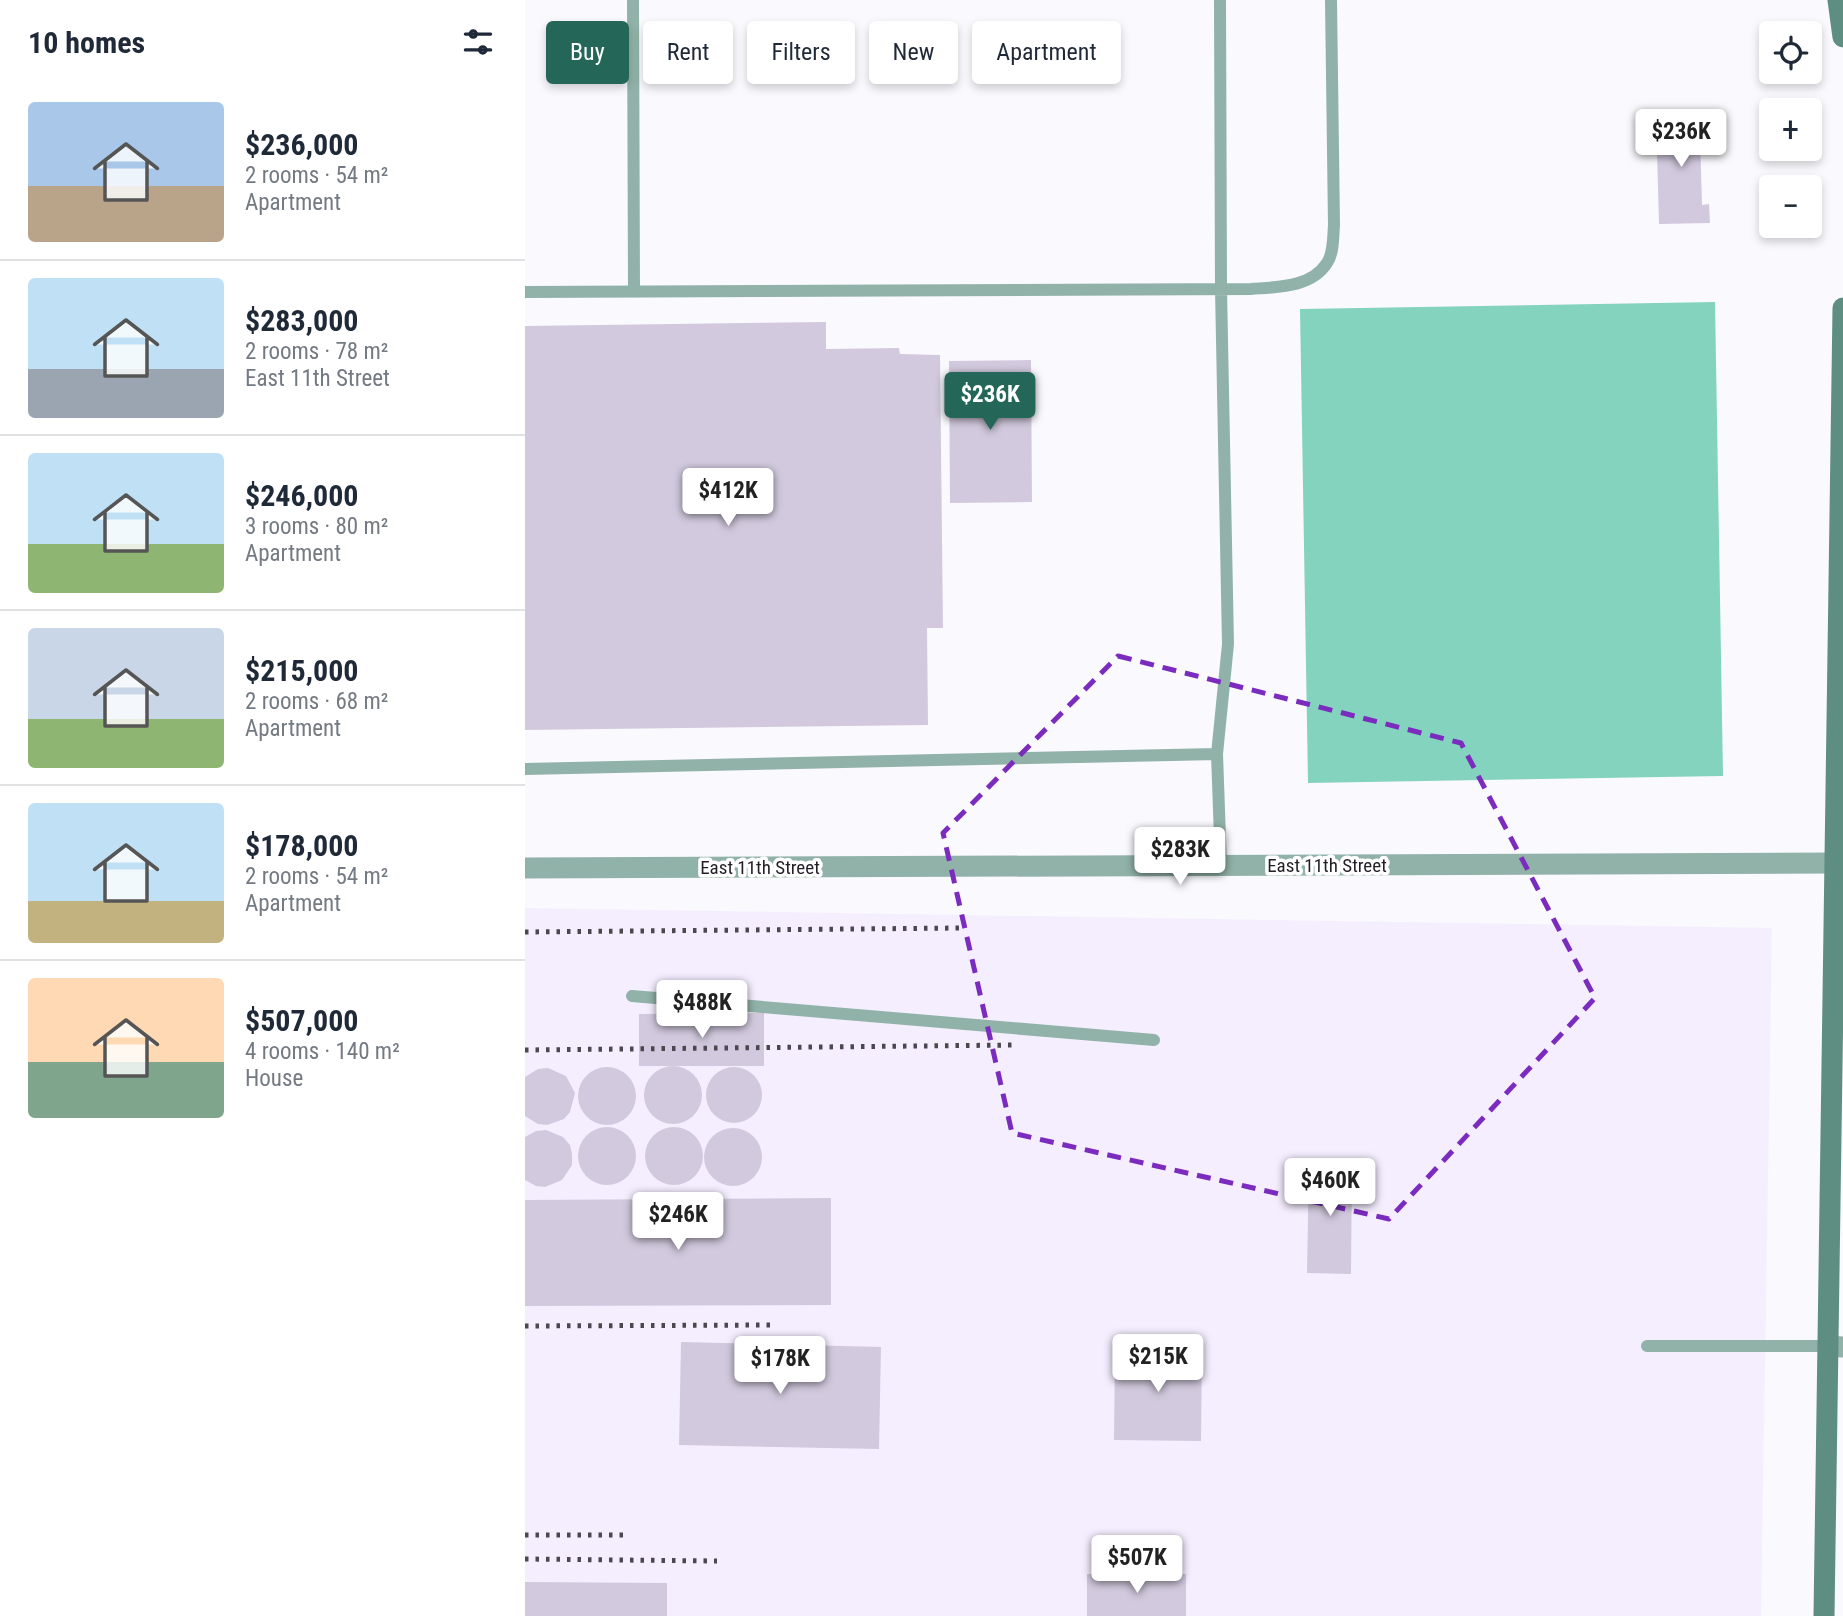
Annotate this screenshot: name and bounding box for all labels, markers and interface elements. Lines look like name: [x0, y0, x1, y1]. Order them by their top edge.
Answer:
chip: Buy: [546, 21, 629, 84]
chip: Rent: [643, 21, 733, 84]
chip: Filters: [747, 21, 855, 84]
chip: New: [869, 21, 958, 84]
chip: Apartment: [972, 21, 1121, 84]
map controls: [1759, 21, 1822, 238]
button: locate: [1759, 21, 1822, 84]
icon: filters: [459, 23, 497, 61]
text: 10 homes: [28, 25, 145, 60]
button: +: [1759, 98, 1822, 161]
pin: $236K: [1632, 110, 1730, 169]
text: $236K: [1651, 118, 1711, 145]
text: $236,000: [245, 127, 358, 162]
icon: home: [84, 130, 168, 214]
text: 2 rooms · 54 m²: [245, 162, 388, 189]
button: −: [1759, 175, 1822, 238]
text: Apartment: [245, 189, 341, 216]
text: $283,000: [245, 303, 358, 338]
icon: home: [84, 306, 168, 390]
text: 2 rooms · 78 m²: [245, 338, 388, 365]
text: East 11th Street: [245, 365, 390, 392]
pin: $236K: [941, 372, 1039, 432]
text: $236K: [960, 381, 1020, 408]
pin: $412K: [679, 468, 777, 528]
text: $412K: [698, 477, 758, 504]
text: $246,000: [245, 478, 358, 513]
icon: home: [84, 481, 168, 565]
text: 3 rooms · 80 m²: [245, 513, 388, 540]
text: Apartment: [245, 540, 341, 567]
text: $215,000: [245, 653, 358, 688]
icon: home: [84, 656, 168, 740]
text: 2 rooms · 68 m²: [245, 688, 388, 715]
text: Apartment: [245, 715, 341, 742]
text: $178,000: [245, 828, 358, 863]
pin: $283K: [1131, 828, 1229, 887]
icon: home: [84, 831, 168, 915]
text: $283K: [1150, 836, 1210, 863]
street label: East 11th Street: [1267, 854, 1387, 877]
street label: East 11th Street: [700, 856, 820, 879]
text: 2 rooms · 54 m²: [245, 863, 388, 890]
text: Apartment: [245, 890, 341, 917]
pin: $488K: [653, 981, 751, 1040]
text: $488K: [672, 989, 732, 1016]
text: $507,000: [245, 1003, 358, 1038]
icon: home: [84, 1006, 168, 1090]
text: 4 rooms · 140 m²: [245, 1038, 400, 1065]
text: House: [245, 1065, 303, 1092]
pin: $460K: [1281, 1158, 1379, 1218]
text: $460K: [1300, 1167, 1360, 1194]
pin: $246K: [629, 1192, 727, 1252]
text: $246K: [648, 1201, 708, 1228]
pin: $215K: [1109, 1334, 1207, 1394]
pin: $178K: [731, 1336, 829, 1396]
text: $215K: [1128, 1343, 1188, 1370]
text: $178K: [750, 1345, 810, 1372]
pin: $507K: [1088, 1536, 1186, 1595]
text: $507K: [1107, 1544, 1167, 1571]

